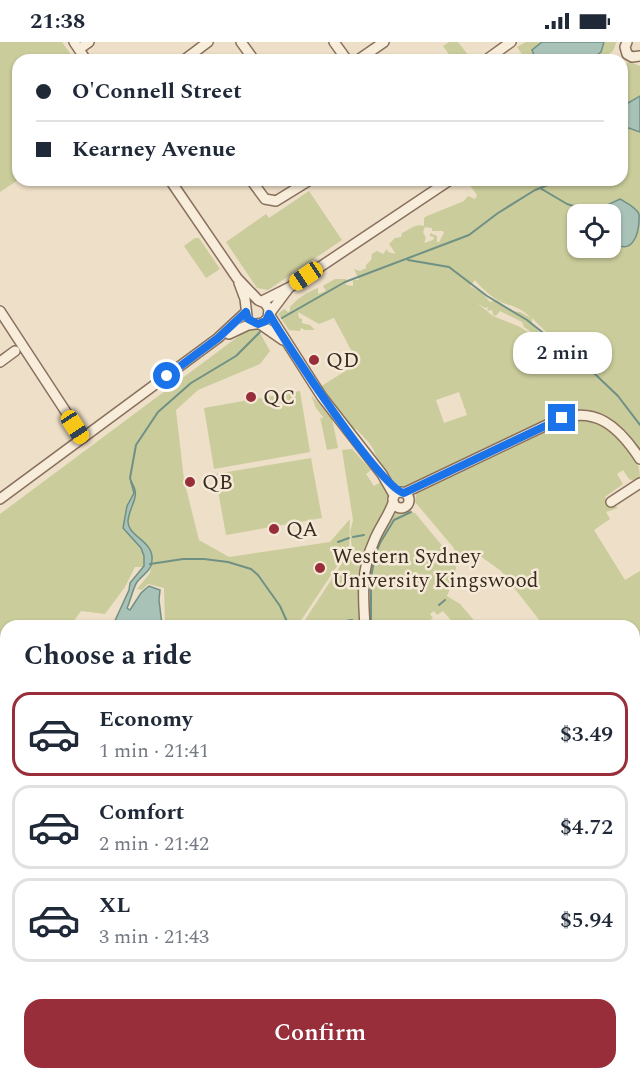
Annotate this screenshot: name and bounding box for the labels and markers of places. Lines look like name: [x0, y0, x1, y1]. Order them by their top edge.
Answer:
place label: QD: [326, 345, 359, 377]
marker: QD: [307, 353, 321, 367]
place label: QC: [263, 382, 295, 414]
marker: QC: [244, 390, 258, 404]
place label: QB: [202, 467, 233, 499]
marker: QB: [183, 475, 197, 489]
place label: QA: [286, 514, 318, 546]
marker: QA: [267, 522, 281, 536]
place label: Western Sydney University Kingswood: [332, 541, 539, 597]
marker: Western Sydney University Kingswood: [313, 561, 327, 575]

